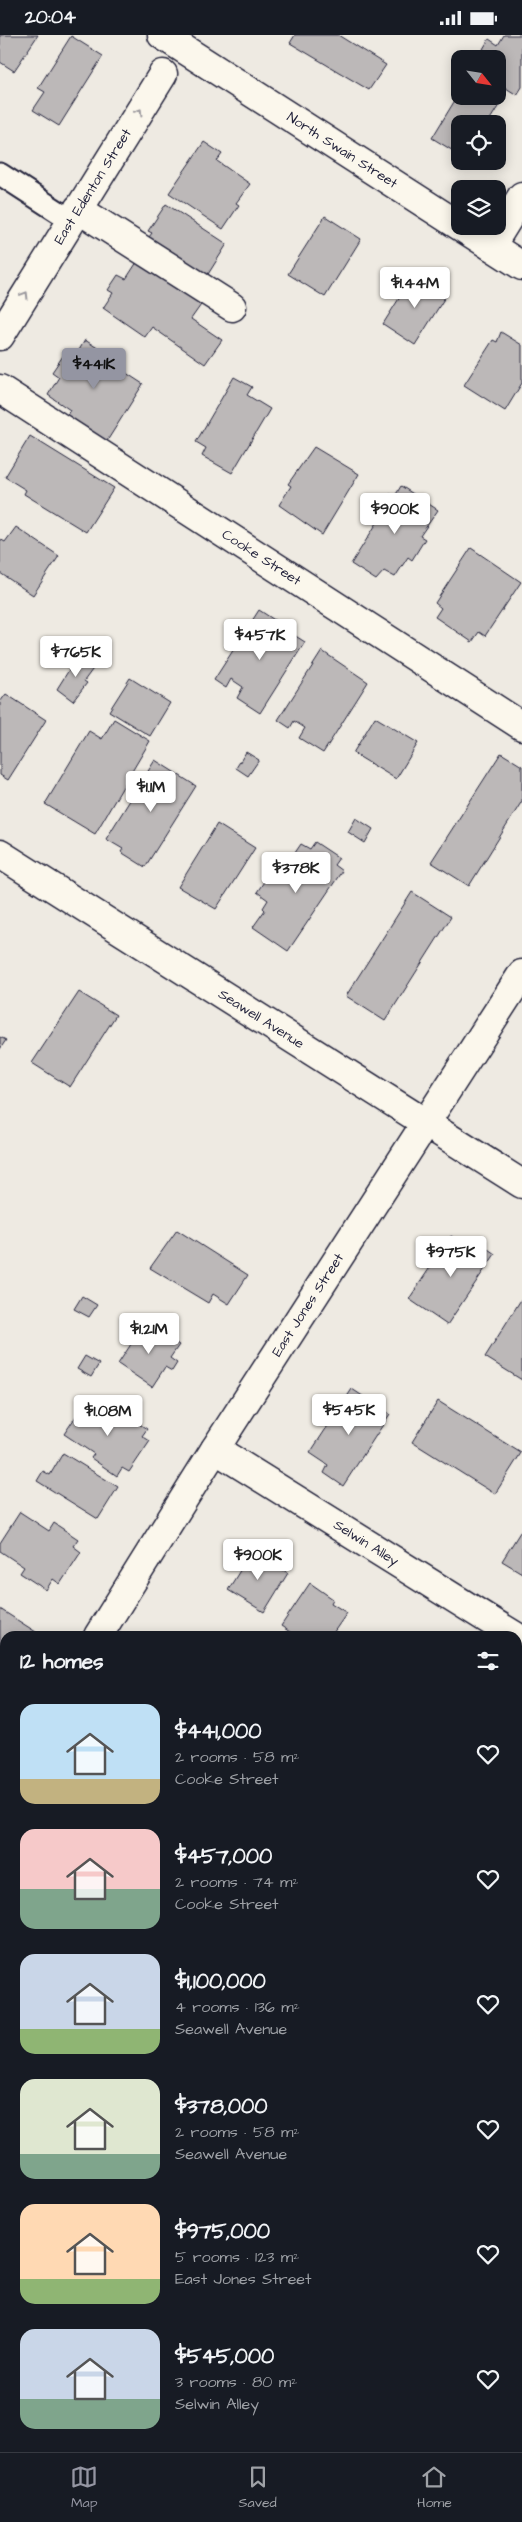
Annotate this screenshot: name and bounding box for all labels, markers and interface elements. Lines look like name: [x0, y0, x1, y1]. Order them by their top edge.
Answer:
text: 20:04: [25, 4, 76, 31]
north arrow: [451, 50, 506, 105]
map controls: [451, 50, 506, 235]
one-way arrow: [133, 108, 142, 118]
street label: North Swain Street: [283, 108, 402, 194]
button: locate: [451, 115, 506, 170]
street label: East Edenton Street: [49, 124, 137, 248]
button: layers: [451, 180, 506, 235]
pin: $1.44M: [374, 267, 456, 309]
text: $1.44M: [391, 272, 439, 294]
one-way arrow: [19, 291, 29, 300]
pin: $441K: [59, 347, 129, 390]
text: $441K: [73, 353, 115, 375]
pin: $900K: [360, 493, 430, 535]
text: $900K: [371, 498, 419, 520]
street label: Cooke Street: [218, 525, 305, 591]
pin: $457K: [225, 619, 295, 661]
text: $457K: [235, 624, 285, 646]
pin: $765K: [41, 635, 111, 678]
text: $765K: [51, 641, 101, 663]
pin: $1.1M: [116, 771, 186, 813]
text: $1.1M: [137, 776, 165, 798]
pin: $378K: [261, 851, 331, 894]
text: $378K: [273, 857, 319, 879]
street label: Seawell Avenue: [214, 984, 308, 1054]
pin: $975K: [416, 1235, 486, 1278]
text: $975K: [427, 1241, 475, 1263]
street label: East Jones Street: [267, 1249, 349, 1361]
pin: $1.21M: [108, 1313, 190, 1355]
text: $1.21M: [130, 1318, 168, 1340]
pin: $545K: [314, 1393, 384, 1436]
pin: $1.08M: [67, 1395, 149, 1437]
text: $545K: [323, 1399, 375, 1421]
text: $1.08M: [85, 1400, 131, 1422]
street label: Selwin Alley: [330, 1515, 403, 1571]
pin: $900K: [223, 1539, 293, 1581]
text: $900K: [234, 1544, 282, 1566]
text: 12 homes: [20, 1647, 104, 1676]
icon: filters: [474, 1647, 502, 1675]
text: $441,000: [175, 1717, 261, 1746]
icon: home: [60, 1724, 120, 1784]
icon: heart: [474, 1740, 502, 1768]
text: 2 rooms · 58 m²: [175, 1746, 300, 1768]
text: Cooke Street: [175, 1768, 279, 1790]
text: $457,000: [175, 1842, 272, 1871]
icon: home: [60, 1849, 120, 1909]
icon: heart: [474, 1865, 502, 1893]
text: 2 rooms · 74 m²: [175, 1871, 299, 1893]
text: Cooke Street: [175, 1893, 279, 1915]
text: $1,100,000: [175, 1967, 266, 1996]
icon: home: [60, 1974, 120, 2034]
icon: heart: [474, 1990, 502, 2018]
text: 4 rooms · 136 m²: [175, 1996, 300, 2018]
text: Seawell Avenue: [175, 2018, 287, 2040]
text: $378,000: [175, 2092, 267, 2121]
icon: home: [60, 2099, 120, 2159]
icon: heart: [474, 2115, 502, 2143]
text: 2 rooms · 58 m²: [175, 2121, 300, 2143]
text: Seawell Avenue: [175, 2143, 287, 2165]
text: $975,000: [175, 2217, 270, 2246]
icon: home: [60, 2224, 120, 2284]
icon: heart: [474, 2240, 502, 2268]
text: 5 rooms · 123 m²: [175, 2246, 299, 2268]
text: East Jones Street: [175, 2268, 311, 2290]
text: $545,000: [175, 2342, 274, 2371]
icon: home: [60, 2349, 120, 2409]
icon: heart: [474, 2365, 502, 2393]
text: 3 rooms · 80 m²: [175, 2371, 297, 2393]
text: Selwin Alley: [175, 2393, 259, 2415]
tab: Map: [70, 2463, 98, 2513]
tab: Saved: [239, 2463, 277, 2513]
tab: Home: [417, 2463, 452, 2513]

